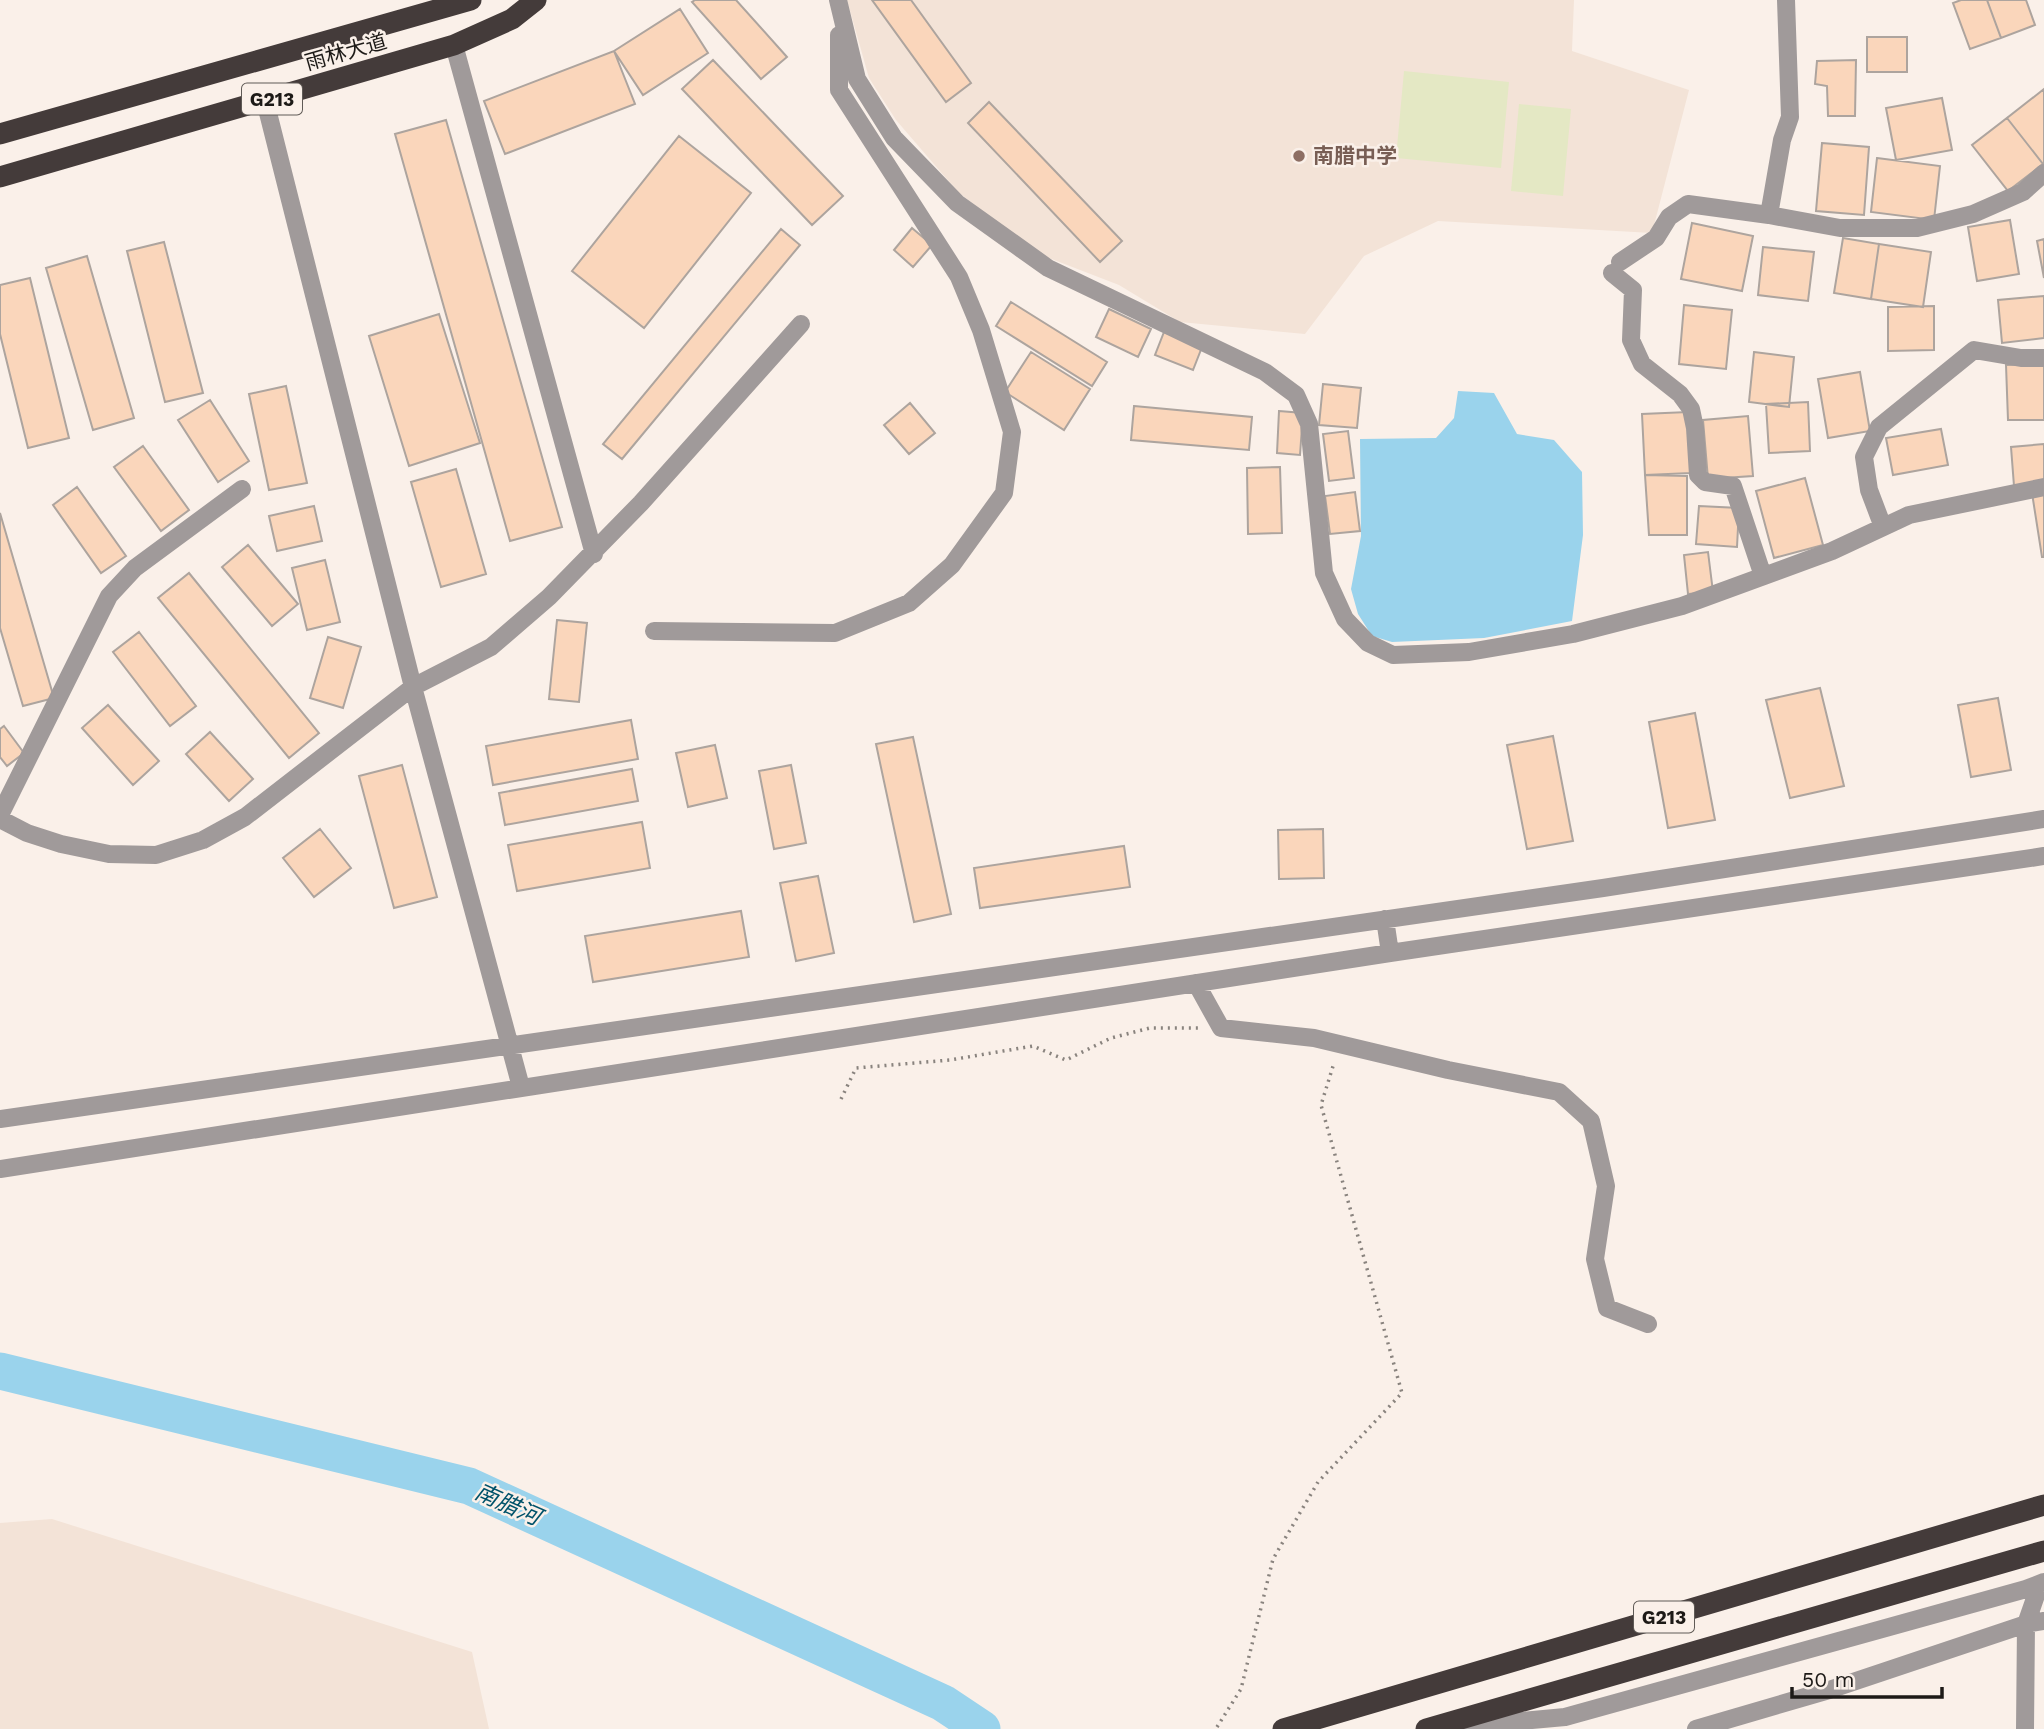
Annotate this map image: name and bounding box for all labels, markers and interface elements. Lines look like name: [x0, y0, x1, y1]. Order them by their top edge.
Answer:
street label: 雨林大道: [302, 28, 390, 75]
road number: G213: [242, 83, 302, 114]
place label: 南腊中学: [1313, 143, 1397, 168]
marker: 南腊中学: [1291, 148, 1307, 164]
water label: 南腊河: [471, 1478, 548, 1532]
road number: G213: [1634, 1602, 1694, 1632]
scale bar: [1792, 1656, 1942, 1700]
text: 50 m: [1802, 1667, 1854, 1692]

